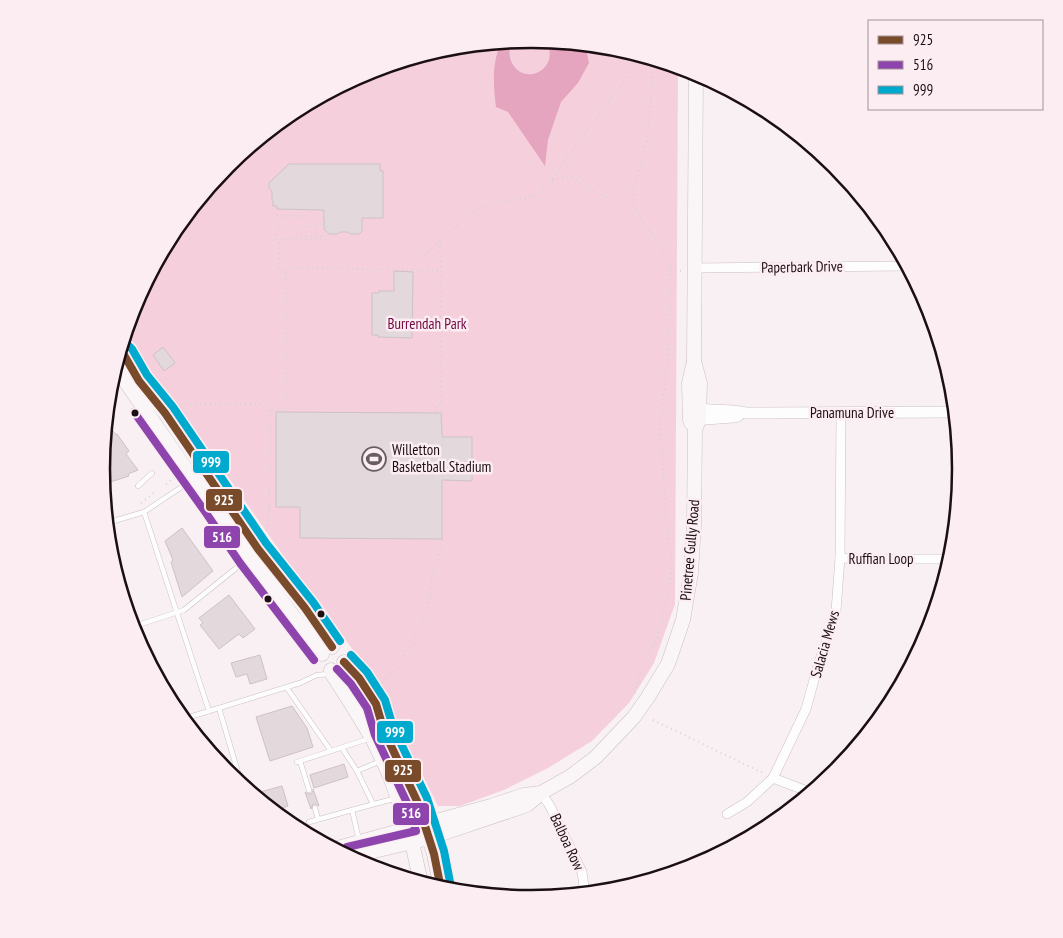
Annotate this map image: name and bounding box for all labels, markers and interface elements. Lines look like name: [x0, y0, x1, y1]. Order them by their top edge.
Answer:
legend: [868, 20, 1043, 110]
text: 925: [913, 30, 933, 49]
text: 516: [913, 55, 934, 74]
text: 999: [913, 80, 933, 99]
street label: Paperbark Drive: [761, 256, 843, 277]
park label: Burrendah Park: [387, 314, 467, 333]
street label: Panamuna Drive: [810, 403, 894, 422]
unlabelled marker: [130, 408, 140, 418]
place label: Willetton Basketball Stadium: [392, 440, 491, 476]
sports icon: Willetton Basketball Stadium: [361, 446, 387, 472]
line badge: 999: [192, 450, 230, 474]
text: 999: [201, 453, 221, 471]
line badge: 925: [205, 488, 243, 512]
text: 925: [214, 491, 234, 509]
street label: Pinetree Gully Road: [676, 499, 703, 601]
line badge: 516: [203, 525, 241, 549]
text: 516: [212, 528, 232, 546]
street label: Ruffian Loop: [849, 549, 913, 568]
unlabelled marker: [263, 594, 273, 604]
street label: Salacia Mews: [806, 608, 843, 680]
unlabelled marker: [316, 609, 326, 619]
line badge: 999: [376, 720, 414, 744]
text: 999: [385, 723, 405, 741]
line badge: 925: [384, 759, 422, 783]
text: 925: [393, 761, 413, 779]
line badge: 516: [392, 802, 430, 826]
text: 516: [401, 804, 421, 822]
street label: Balboa Row: [546, 810, 589, 873]

